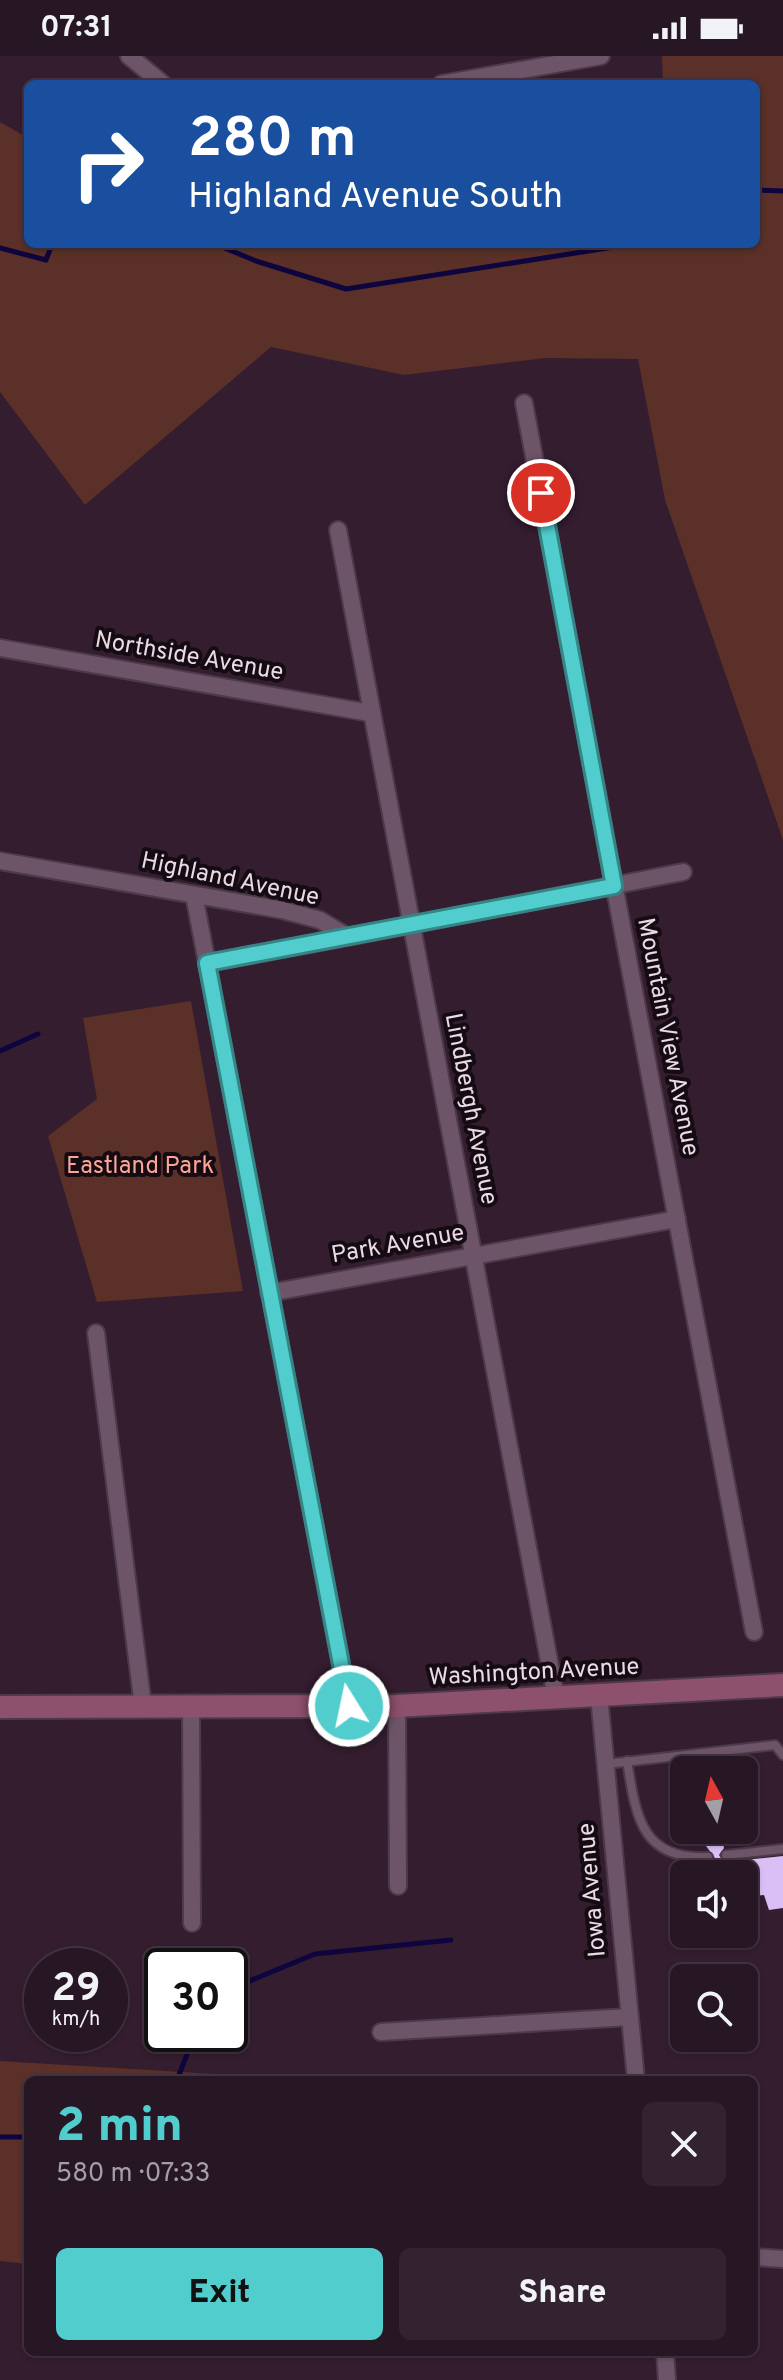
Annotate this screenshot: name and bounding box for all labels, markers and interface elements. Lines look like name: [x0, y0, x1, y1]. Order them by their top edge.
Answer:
text: 07:31: [40, 10, 113, 47]
text: 280 m: [188, 106, 356, 176]
icon: right: [56, 112, 160, 216]
text: Highland Avenue South: [188, 175, 563, 221]
pin: [507, 459, 575, 527]
icon: arrive: [519, 471, 563, 515]
street label: Northside Avenue: [92, 626, 286, 688]
street label: Highland Avenue: [138, 846, 322, 914]
street label: Mountain View Avenue: [629, 915, 705, 1159]
street label: Lindbergh Avenue: [437, 1011, 503, 1207]
park label: Eastland Park: [66, 1152, 214, 1182]
street label: Park Avenue: [329, 1219, 467, 1271]
street label: Washington Avenue: [428, 1652, 640, 1694]
position arrow: [307, 1664, 391, 1748]
north arrow: [670, 1756, 758, 1844]
map controls: [670, 1756, 758, 2052]
street label: Iowa Avenue: [572, 1822, 614, 1958]
button: sound: [670, 1860, 758, 1948]
speed limit sign: 30: [144, 1948, 248, 2052]
button: search: [670, 1964, 758, 2052]
text: 29: [51, 1965, 101, 2015]
text: km/h: [52, 2007, 100, 2033]
text: 2 min: [56, 2098, 183, 2158]
button: close: [642, 2102, 726, 2186]
text: 580 m · 07:33: [56, 2158, 210, 2191]
button: Exit: [56, 2248, 383, 2340]
button: Share: [399, 2248, 726, 2340]

